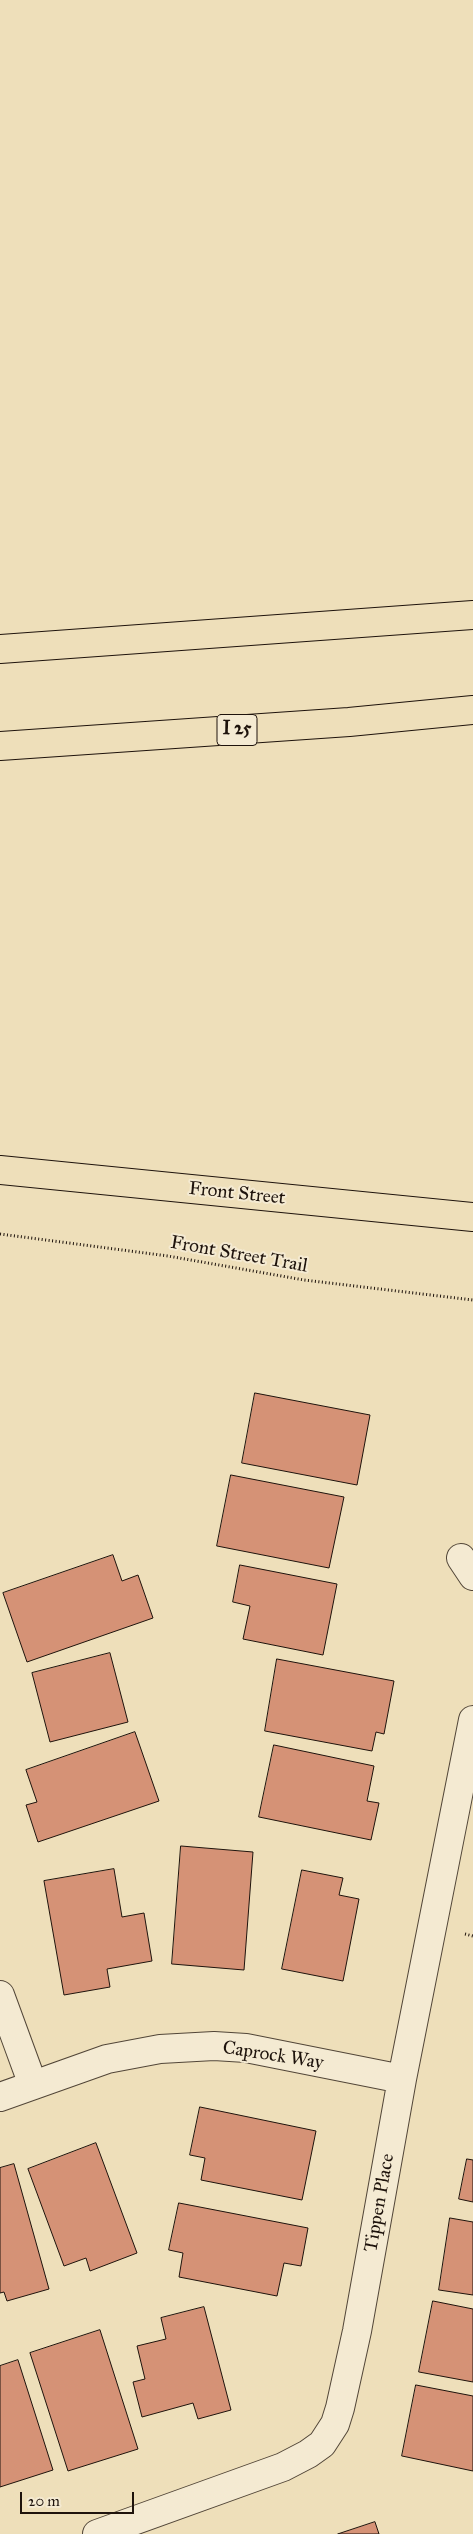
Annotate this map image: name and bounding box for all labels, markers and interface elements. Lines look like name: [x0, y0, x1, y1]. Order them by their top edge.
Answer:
road number: I 25: [217, 714, 257, 746]
street label: Front Street: [188, 1178, 286, 1210]
street label: Front Street Trail: [169, 1232, 309, 1278]
street label: Caprock Way: [221, 2037, 325, 2075]
street label: Tippen Place: [360, 2152, 400, 2254]
scale bar: [22, 2482, 136, 2514]
text: 20 m: [28, 2492, 60, 2510]

